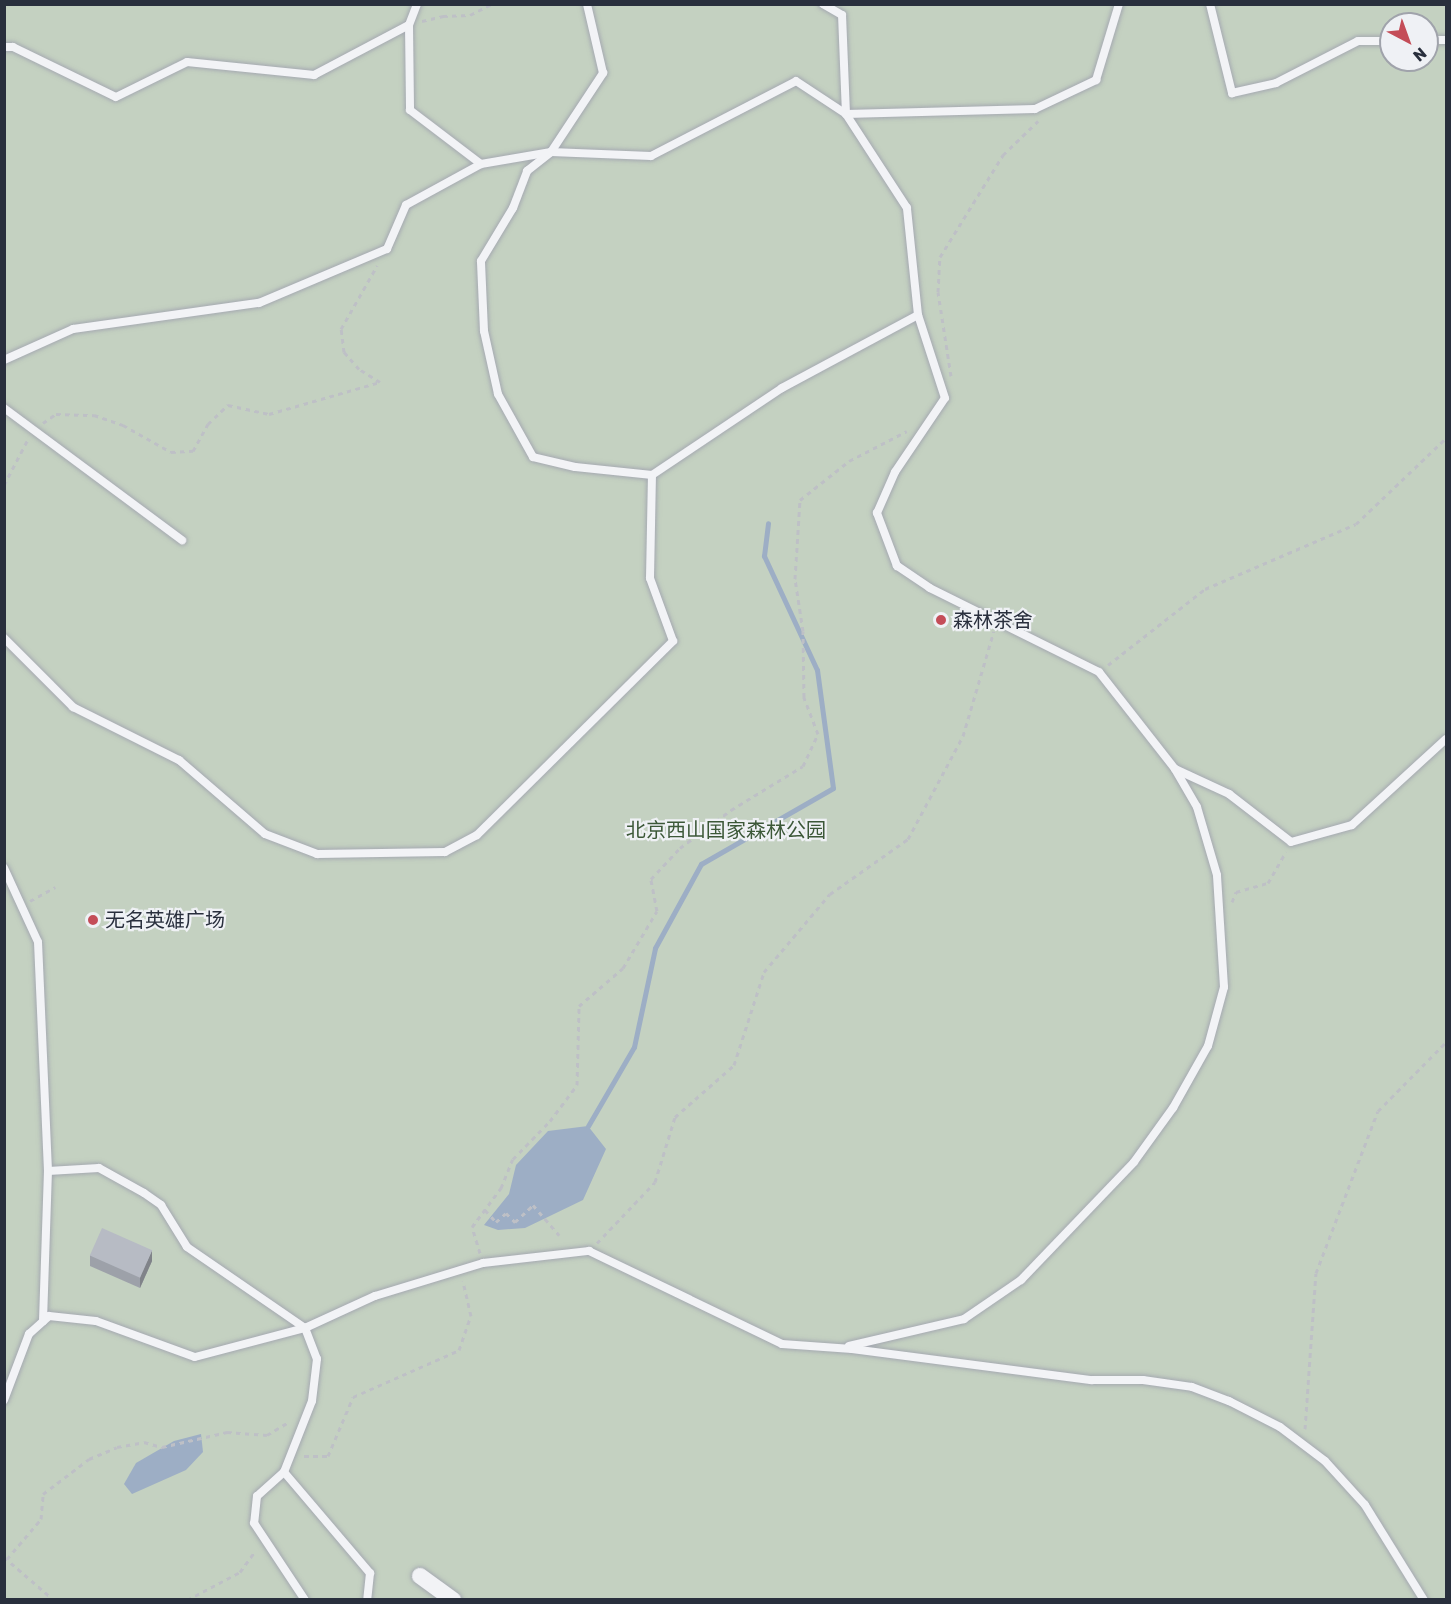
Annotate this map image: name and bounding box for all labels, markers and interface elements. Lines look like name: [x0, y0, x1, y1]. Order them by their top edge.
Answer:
north arrow: [1379, 12, 1439, 72]
text: N: [1409, 44, 1430, 65]
place label: 森林茶舍: [953, 608, 1033, 632]
marker: 森林茶舍: [934, 613, 948, 627]
park label: 北京西山国家森林公园: [626, 818, 826, 842]
place label: 无名英雄广场: [105, 908, 225, 932]
marker: 无名英雄广场: [86, 913, 100, 927]

